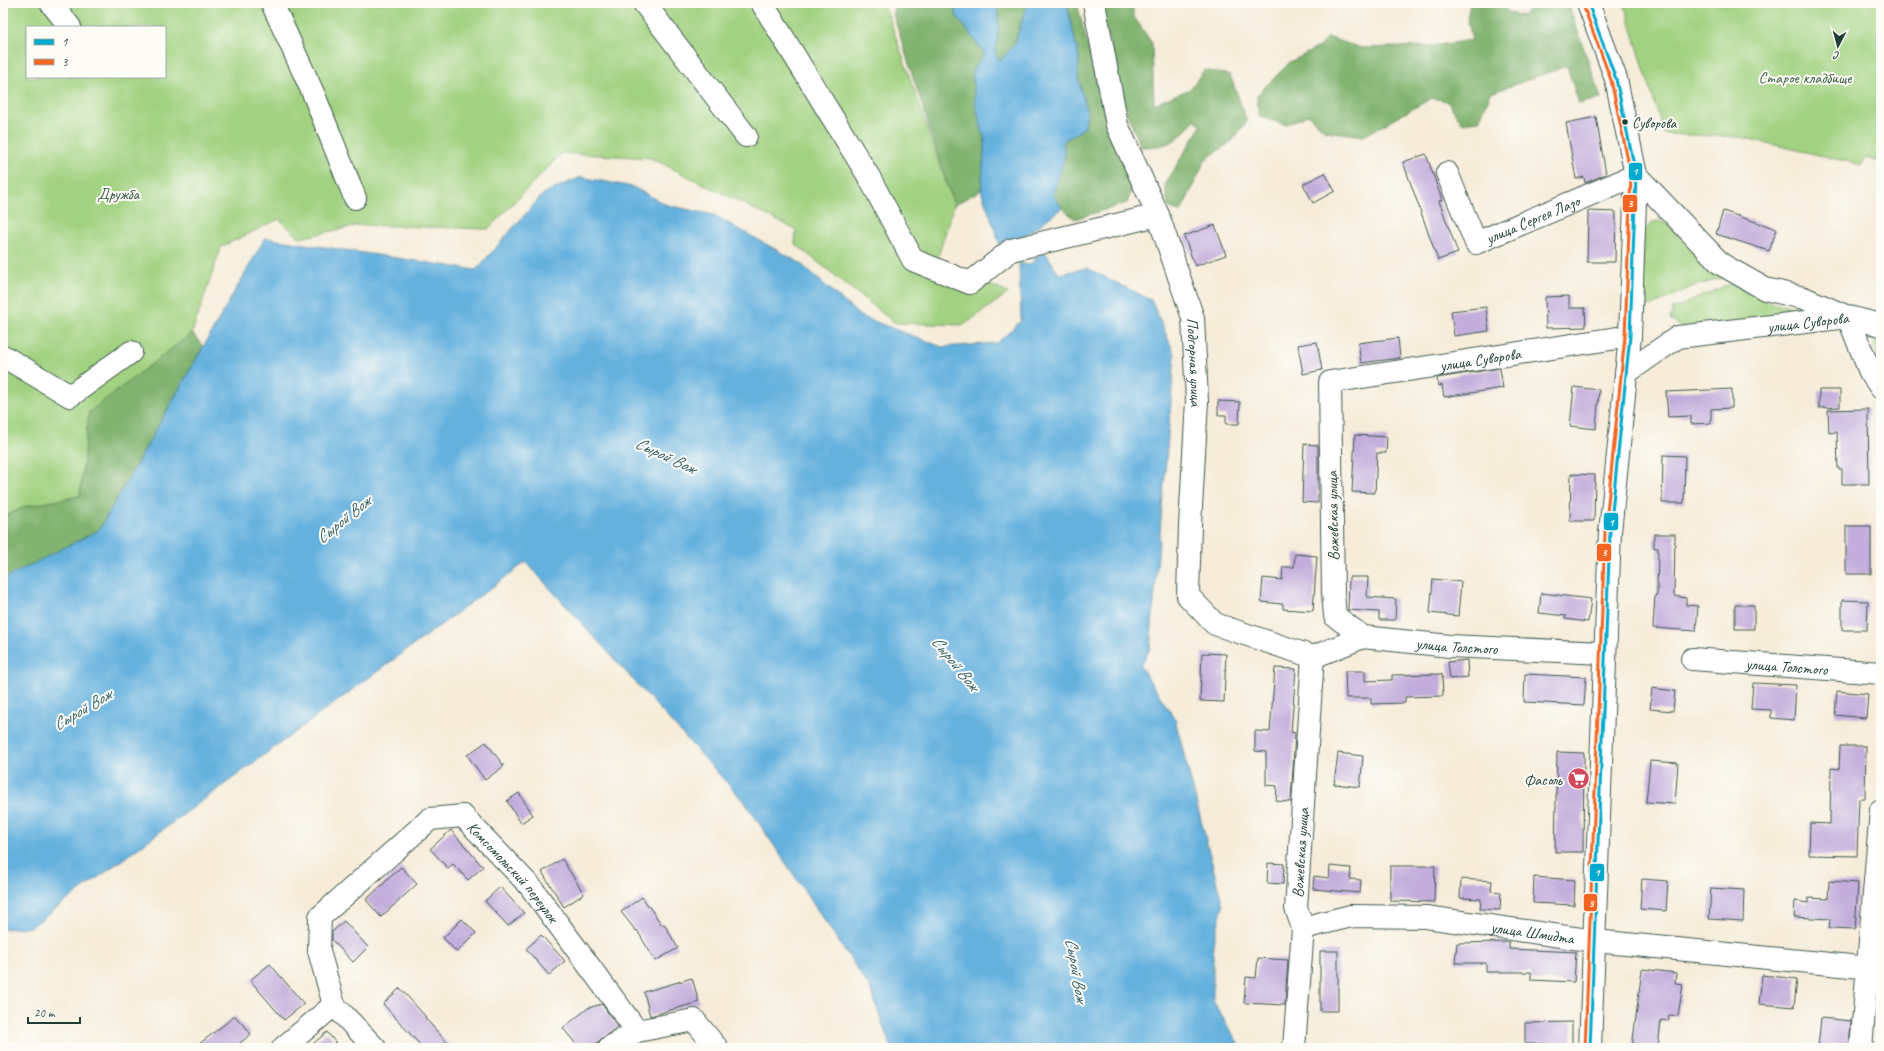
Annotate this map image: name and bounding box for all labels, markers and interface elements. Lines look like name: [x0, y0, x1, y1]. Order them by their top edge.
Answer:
legend: [26, 26, 166, 78]
north arrow: [1818, 26, 1858, 66]
text: 1: [62, 34, 68, 50]
text: С: [1832, 49, 1840, 63]
text: 3: [62, 54, 69, 70]
park label: Старое кладбище: [1759, 68, 1853, 88]
place label: Суворова: [1632, 114, 1678, 133]
marker: Суворова: [1620, 117, 1630, 127]
line badge: 1: [1628, 162, 1643, 181]
text: 1: [1633, 164, 1639, 178]
park label: Дружба: [97, 184, 141, 204]
street label: улица Сергея Лазо: [1482, 190, 1585, 249]
line badge: 3: [1622, 194, 1638, 213]
text: 3: [1628, 196, 1634, 210]
street label: улица Суворова: [1765, 308, 1851, 338]
street label: Подгорная улица: [1182, 317, 1206, 408]
street label: улица Суворова: [1437, 344, 1523, 376]
water label: Сырой Вож: [632, 432, 702, 480]
street label: Вожевская улица: [1322, 470, 1344, 561]
water label: Сырой Вож: [312, 489, 377, 548]
line badge: 1: [1603, 512, 1619, 531]
text: 1: [1609, 515, 1615, 529]
line badge: 3: [1596, 543, 1612, 562]
text: 3: [1602, 545, 1608, 559]
water label: Сырой Вож: [927, 632, 986, 697]
street label: улица Толстого: [1414, 633, 1499, 659]
street label: улица Толстого: [1744, 654, 1829, 680]
water label: Сырой Вож: [49, 682, 118, 735]
supermarket icon: Фасоль: [1565, 766, 1591, 792]
place label: Фасоль: [1524, 770, 1563, 790]
street label: Вожевская улица: [1288, 806, 1314, 898]
street label: Комсомольский переулок: [462, 817, 564, 929]
line badge: 1: [1589, 863, 1605, 882]
text: 1: [1595, 865, 1601, 879]
line badge: 3: [1583, 893, 1598, 912]
text: 3: [1589, 896, 1595, 910]
street label: улица Шмидта: [1489, 917, 1577, 949]
water label: Сырой Вож: [1061, 936, 1093, 1007]
scale bar: [28, 999, 80, 1025]
text: 20 m: [34, 1005, 56, 1021]

